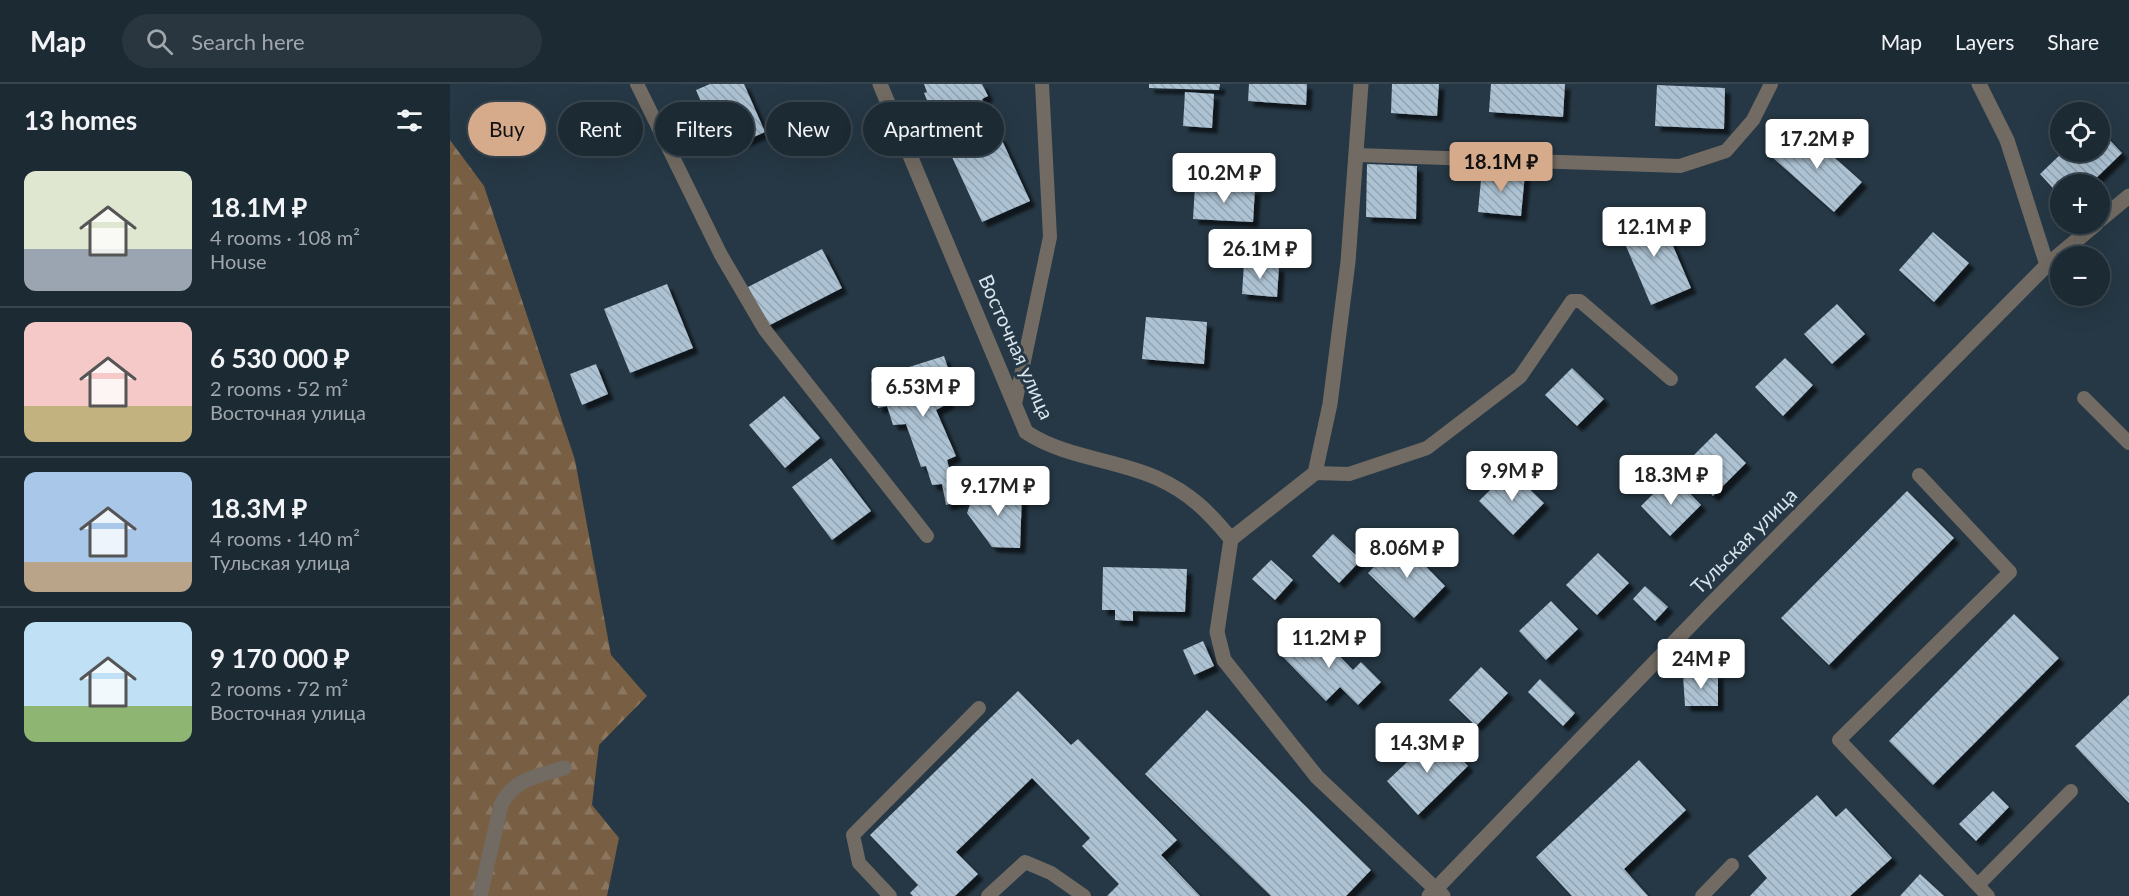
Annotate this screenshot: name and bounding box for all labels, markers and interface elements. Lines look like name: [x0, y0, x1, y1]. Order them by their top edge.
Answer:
search box: [122, 14, 542, 68]
text: Map: [30, 24, 86, 58]
icon: search: [143, 25, 176, 58]
text: Search here: [191, 28, 305, 55]
text: Map: [1881, 29, 1922, 54]
text: Layers: [1955, 29, 2014, 54]
text: Share: [2047, 29, 2099, 54]
chip: Buy: [468, 102, 546, 156]
chip: Rent: [558, 102, 643, 156]
chip: Filters: [655, 102, 754, 156]
chip: New: [766, 102, 851, 156]
chip: Apartment: [863, 102, 1004, 156]
map controls: [2050, 102, 2110, 306]
button: locate: [2050, 102, 2110, 162]
text: 13 homes: [24, 104, 137, 136]
icon: filters: [393, 104, 426, 137]
pin: 17.2M ₽: [1762, 119, 1872, 170]
text: 17.2M ₽: [1780, 126, 1854, 150]
pin: 18.1M ₽: [1446, 142, 1556, 193]
text: 18.1M ₽: [1464, 149, 1538, 173]
pin: 10.2M ₽: [1169, 153, 1279, 204]
text: 10.2M ₽: [1187, 160, 1261, 184]
button: +: [2050, 174, 2110, 234]
text: 18.1M ₽: [210, 191, 307, 223]
icon: home: [72, 195, 144, 267]
pin: 12.1M ₽: [1599, 207, 1709, 258]
text: 12.1M ₽: [1617, 214, 1691, 238]
text: 4 rooms · 108 m²: [210, 225, 360, 249]
pin: 26.1M ₽: [1205, 229, 1315, 280]
text: 26.1M ₽: [1223, 236, 1297, 260]
button: −: [2050, 246, 2110, 306]
text: House: [210, 249, 267, 273]
street label: Восточная улица: [974, 271, 1060, 423]
text: 6 530 000 ₽: [210, 342, 350, 374]
icon: home: [72, 346, 144, 418]
pin: 6.53M ₽: [868, 367, 978, 418]
text: 6.53M ₽: [886, 374, 960, 398]
text: 2 rooms · 52 m²: [210, 376, 348, 400]
text: Восточная улица: [210, 400, 366, 424]
pin: 9.9M ₽: [1463, 451, 1561, 502]
pin: 18.3M ₽: [1616, 455, 1726, 506]
text: 9.9M ₽: [1480, 458, 1544, 482]
text: 18.3M ₽: [1634, 462, 1708, 486]
pin: 9.17M ₽: [943, 466, 1053, 517]
text: 9.17M ₽: [961, 473, 1035, 497]
street label: Тульская улица: [1685, 482, 1801, 598]
text: 18.3M ₽: [210, 492, 307, 524]
icon: home: [72, 496, 144, 568]
text: 4 rooms · 140 m²: [210, 526, 360, 550]
pin: 8.06M ₽: [1352, 528, 1462, 579]
text: 8.06M ₽: [1370, 535, 1444, 559]
text: Тульская улица: [210, 550, 350, 574]
pin: 11.2M ₽: [1274, 618, 1384, 669]
text: 11.2M ₽: [1292, 625, 1366, 649]
pin: 24M ₽: [1659, 639, 1743, 690]
text: 9 170 000 ₽: [210, 642, 350, 674]
icon: home: [72, 646, 144, 718]
text: 24M ₽: [1672, 646, 1730, 670]
text: 2 rooms · 72 m²: [210, 676, 348, 700]
text: Восточная улица: [210, 700, 366, 724]
pin: 14.3M ₽: [1372, 723, 1482, 774]
text: 14.3M ₽: [1390, 730, 1464, 754]

